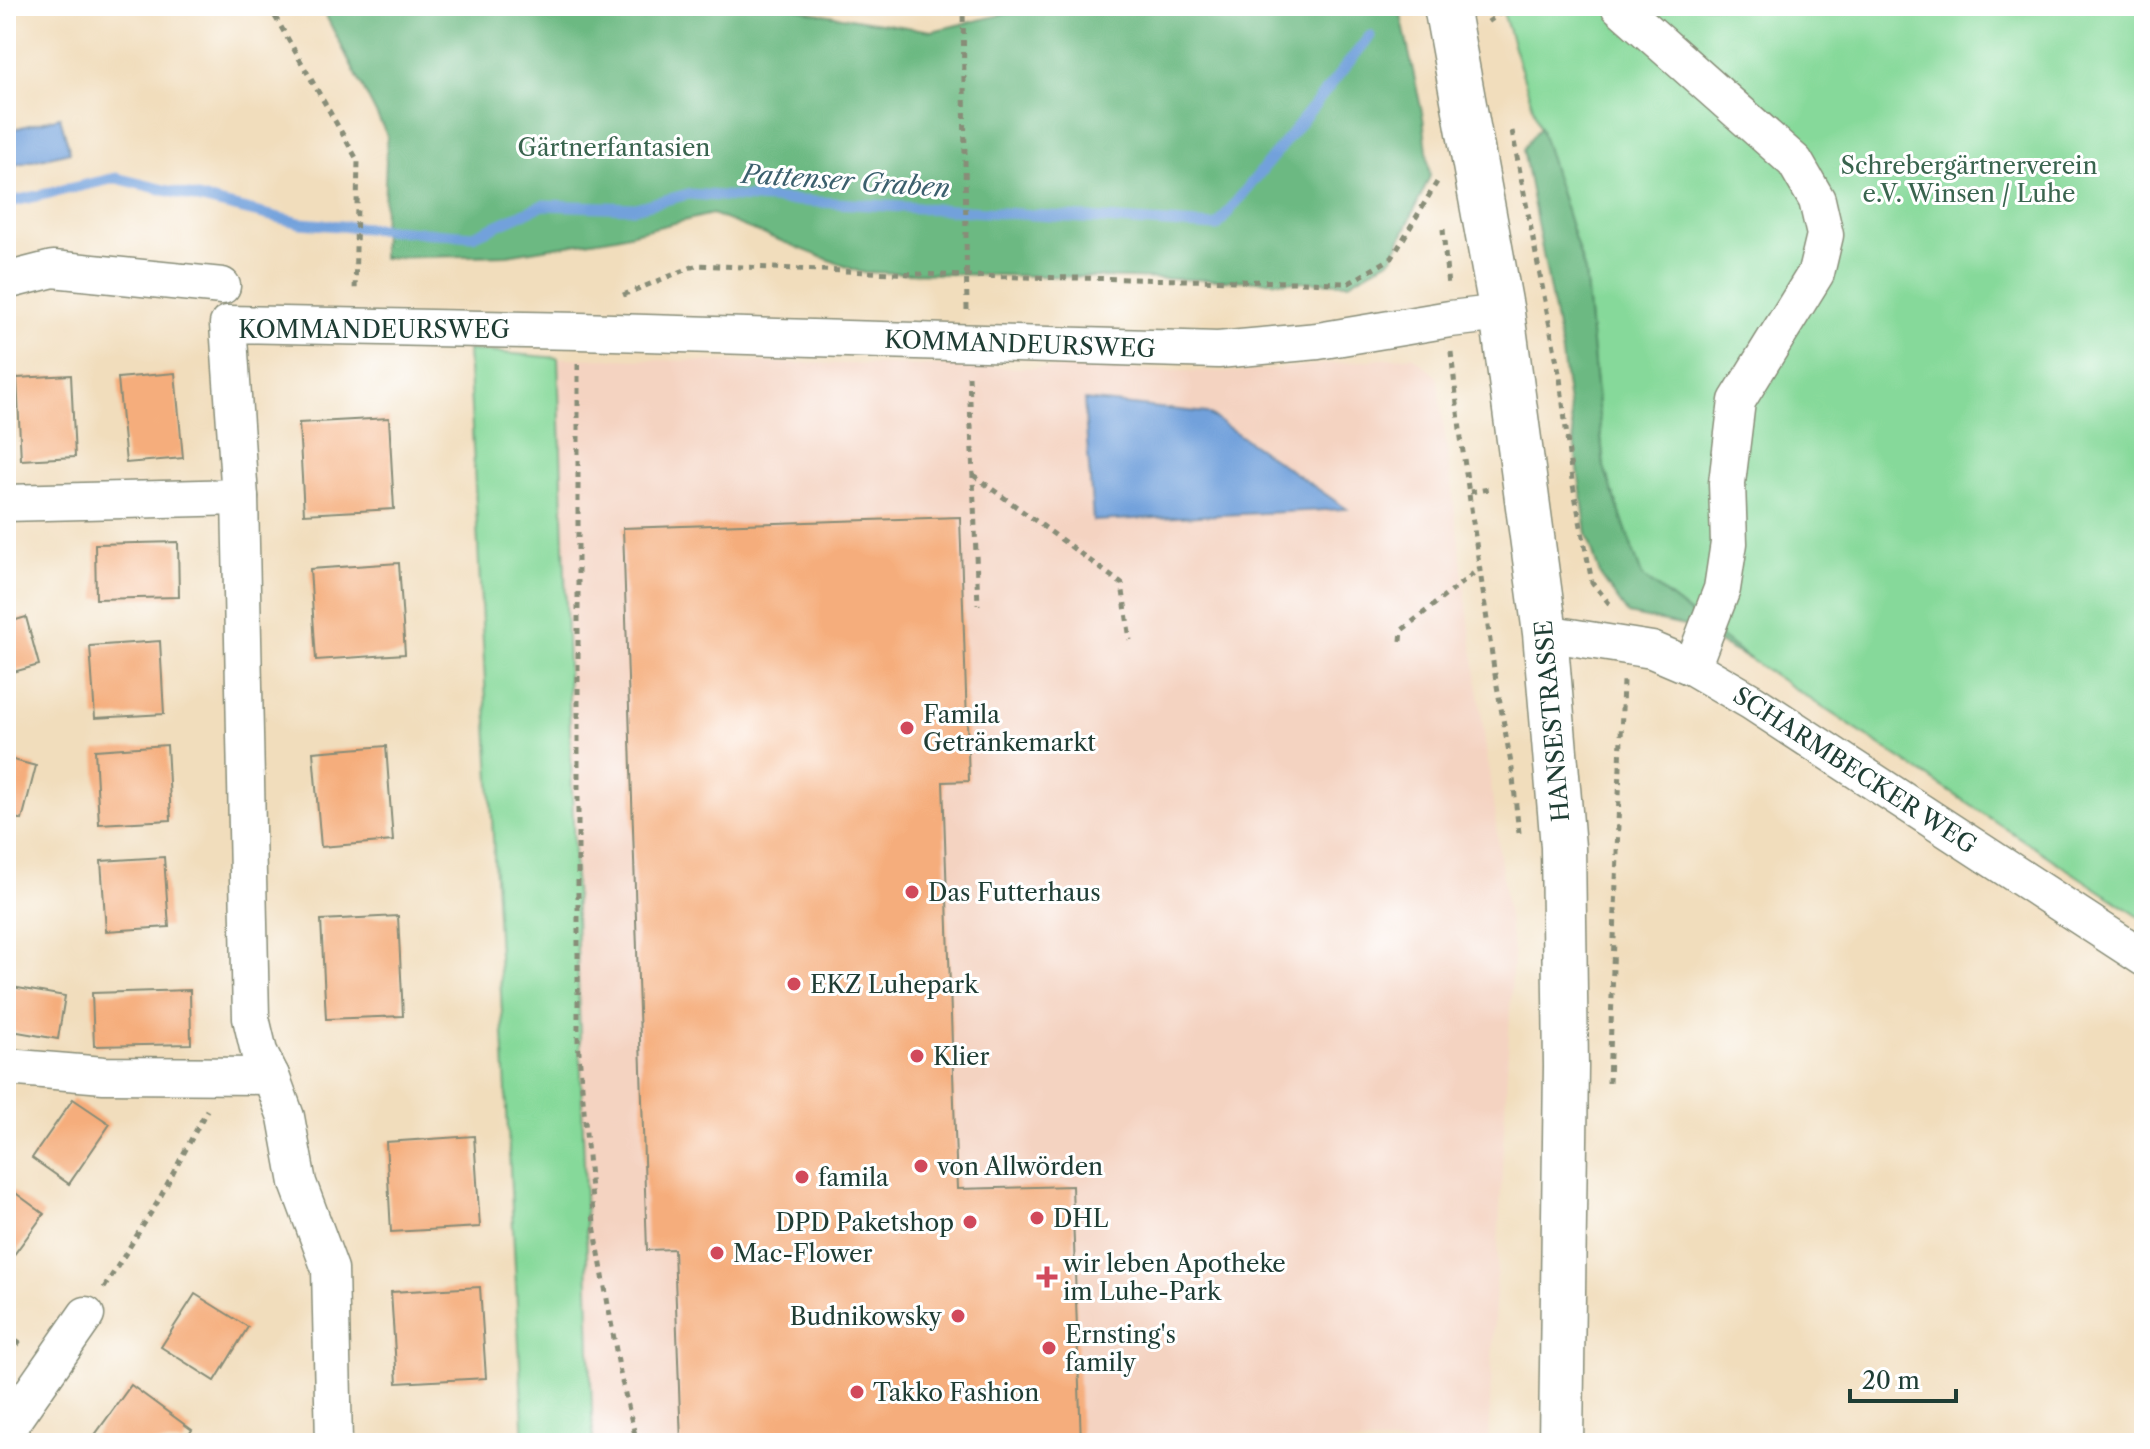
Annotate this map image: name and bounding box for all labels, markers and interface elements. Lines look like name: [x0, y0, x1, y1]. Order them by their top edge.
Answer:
park label: Gärtnerfantasien: [518, 133, 710, 162]
park label: Schrebergärtnerverein e.V. Winsen / Luhe: [1841, 151, 2097, 208]
water label: Pattenser Graben: [739, 158, 951, 204]
street label: KOMMANDEURSWEG: [238, 315, 510, 344]
street label: KOMMANDEURSWEG: [884, 325, 1156, 363]
street label: HANSESTRASSE: [1529, 619, 1575, 823]
street label: SCHARMBECKER WEG: [1728, 680, 1982, 860]
place label: Famila Getränkemarkt: [923, 700, 1096, 757]
marker: Famila Getränkemarkt: [898, 719, 916, 737]
place label: Das Futterhaus: [928, 878, 1101, 907]
marker: Das Futterhaus: [903, 883, 921, 901]
place label: EKZ Luhepark: [810, 970, 979, 999]
marker: EKZ Luhepark: [785, 975, 803, 993]
place label: Klier: [933, 1042, 990, 1071]
marker: Klier: [908, 1047, 926, 1065]
place label: von Allwörden: [936, 1152, 1103, 1181]
marker: von Allwörden: [912, 1157, 930, 1175]
place label: famila: [818, 1163, 889, 1192]
marker: famila: [793, 1168, 811, 1186]
place label: DHL: [1053, 1204, 1109, 1233]
place label: DPD Paketshop: [775, 1208, 954, 1237]
marker: DHL: [1028, 1209, 1046, 1227]
marker: DPD Paketshop: [961, 1213, 979, 1231]
place label: Mac-Flower: [733, 1239, 873, 1268]
marker: Mac-Flower: [708, 1244, 726, 1262]
place label: wir leben Apotheke im Luhe-Park: [1062, 1249, 1286, 1306]
marker: wir leben Apotheke im Luhe-Park: [1038, 1268, 1056, 1286]
place label: Budnikowsky: [790, 1302, 943, 1331]
marker: Budnikowsky: [949, 1307, 967, 1325]
place label: Ernsting's family: [1065, 1320, 1176, 1377]
marker: Ernsting's family: [1040, 1339, 1058, 1357]
scale bar: [1850, 1353, 1956, 1403]
text: 20 m: [1862, 1366, 1920, 1395]
place label: Takko Fashion: [873, 1378, 1039, 1407]
marker: Takko Fashion: [848, 1383, 866, 1401]

